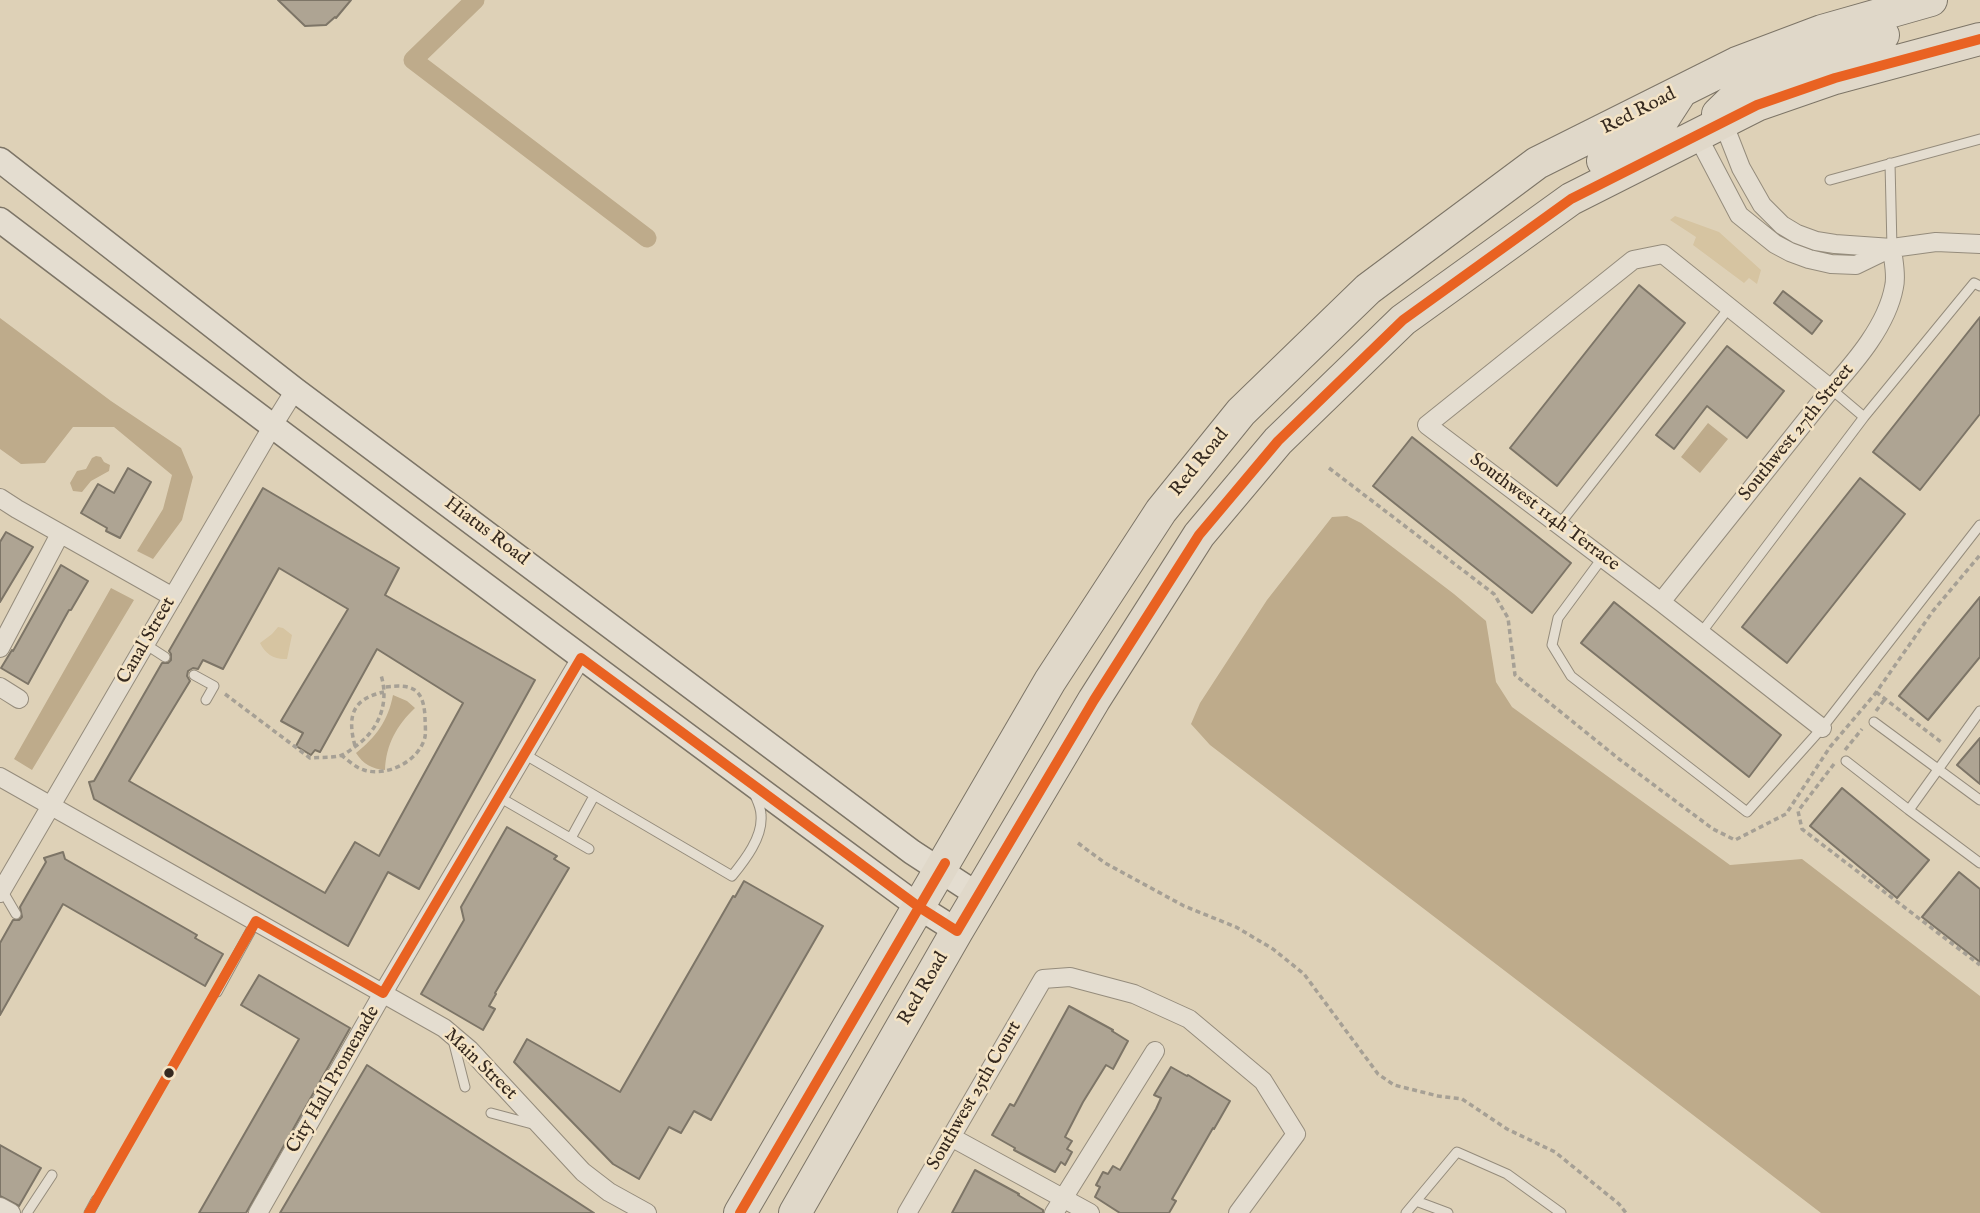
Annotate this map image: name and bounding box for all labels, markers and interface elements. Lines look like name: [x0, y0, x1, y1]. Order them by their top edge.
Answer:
street label: Red Road: [1598, 84, 1680, 140]
street label: Southwest 27th Street: [1735, 360, 1859, 506]
street label: Red Road: [1166, 425, 1234, 501]
street label: Southwest 114h Terrace: [1464, 449, 1624, 577]
street label: Hiatus Road: [439, 493, 533, 571]
street label: Canal Street: [113, 593, 181, 689]
street label: Red Road: [894, 949, 954, 1029]
street label: City Hall Promenade: [283, 1002, 385, 1158]
street label: Southwest 25th Court: [923, 1017, 1027, 1175]
street label: Main Street: [439, 1025, 521, 1105]
unlabelled marker: [162, 1066, 176, 1080]

